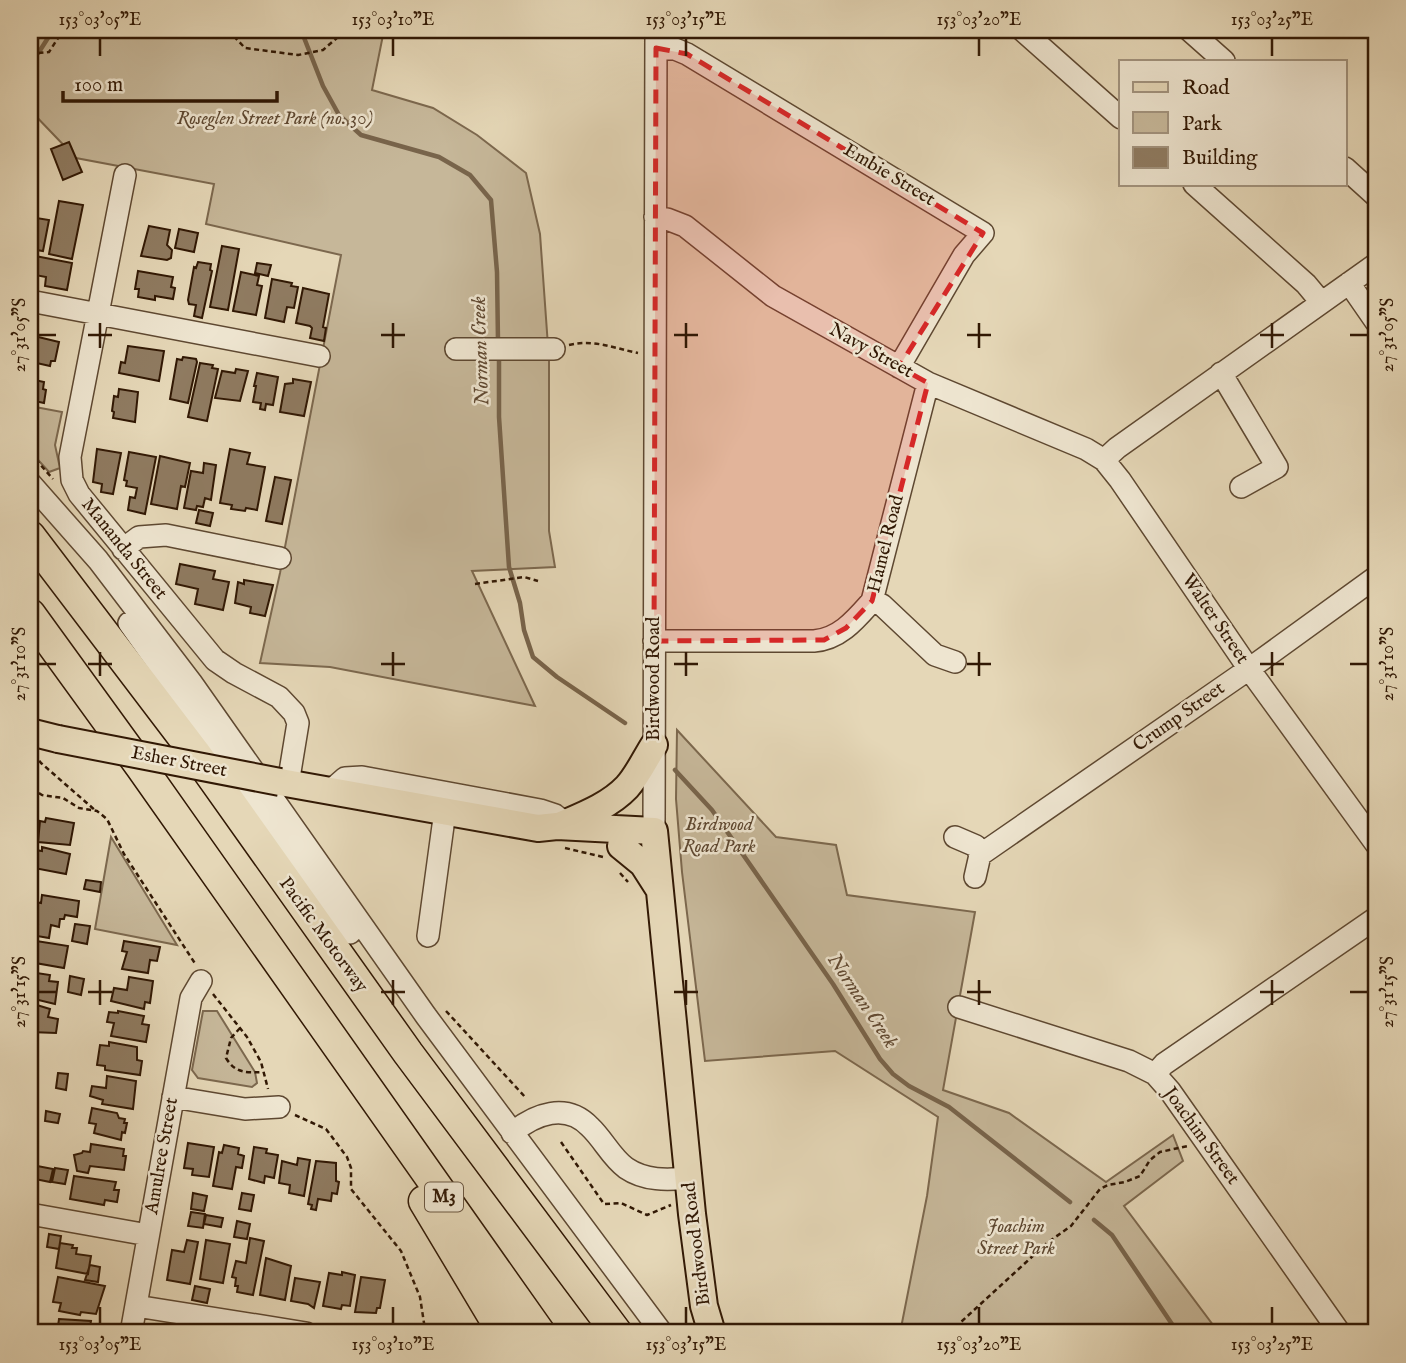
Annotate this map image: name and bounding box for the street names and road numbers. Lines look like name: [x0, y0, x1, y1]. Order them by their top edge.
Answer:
street label: Embie Street: [839, 138, 940, 212]
street label: Navy Street: [824, 318, 918, 384]
street label: Hamel Road: [862, 492, 910, 596]
street label: Mananda Street: [76, 493, 173, 605]
street label: Walter Street: [1176, 569, 1254, 669]
street label: Birdwood Road: [642, 616, 666, 741]
street label: Crump Street: [1128, 676, 1230, 757]
street label: Esher Street: [129, 741, 229, 783]
street label: Pacific Motorway: [273, 872, 373, 998]
street label: Joachim Street: [1156, 1081, 1245, 1190]
street label: Amulree Street: [140, 1095, 184, 1217]
street label: Birdwood Road: [677, 1180, 717, 1307]
road number: M3: [425, 1182, 463, 1212]

